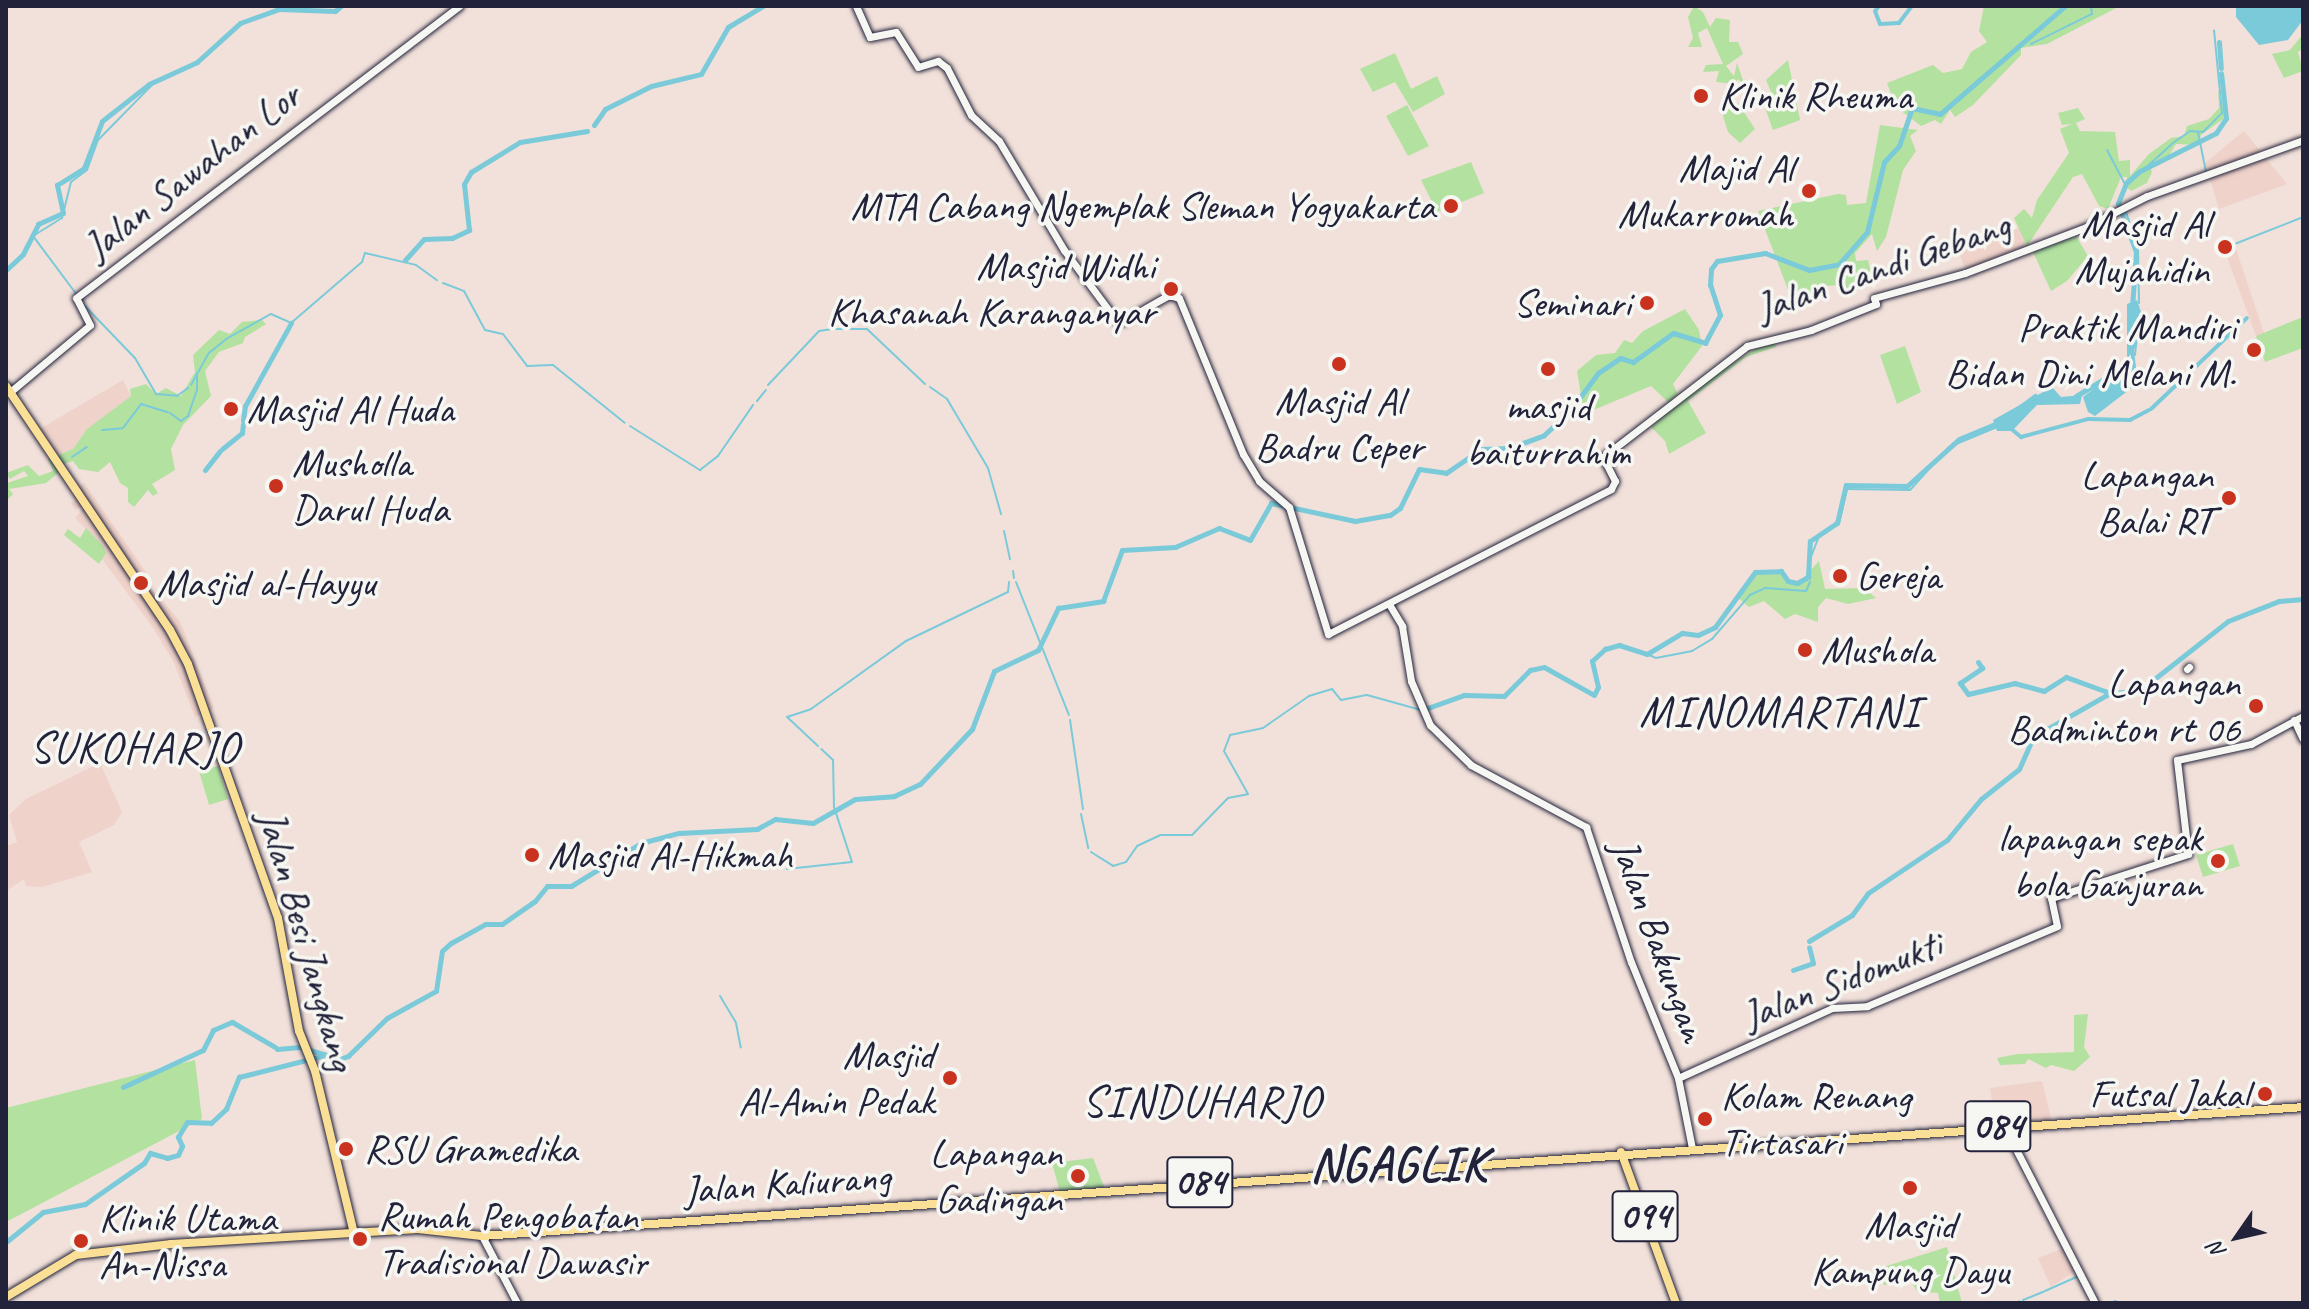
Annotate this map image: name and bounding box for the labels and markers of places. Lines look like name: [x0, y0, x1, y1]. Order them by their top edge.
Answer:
place label: Klinik Rheuma: [1719, 72, 1912, 120]
marker: Klinik Rheuma: [1690, 85, 1712, 107]
place label: Majid Al Mukarromah: [1618, 144, 1793, 238]
place label: MTA Cabang Ngemplak Sleman Yogyakarta: [850, 182, 1435, 230]
marker: Majid Al Mukarromah: [1800, 182, 1818, 200]
marker: MTA Cabang Ngemplak Sleman Yogyakarta: [1442, 197, 1460, 215]
place label: Masjid Al Mujahidin: [2075, 200, 2209, 294]
marker: Masjid Al Mujahidin: [2216, 238, 2234, 256]
place label: Masjid Widhi Khasanah Karanganyar: [828, 242, 1155, 336]
place label: Seminari: [1513, 279, 1631, 327]
marker: Masjid Widhi Khasanah Karanganyar: [1162, 280, 1180, 298]
marker: Seminari: [1638, 294, 1656, 312]
place label: Praktik Mandiri Bidan Dini Melani M.: [1945, 303, 2236, 397]
marker: Praktik Mandiri Bidan Dini Melani M.: [2243, 339, 2265, 361]
marker: Masjid Al Badru Ceper: [1330, 355, 1348, 373]
marker: masjid baiturrahim: [1539, 360, 1557, 378]
place label: Masjid Al Badru Ceper: [1255, 377, 1423, 471]
place label: masjid baiturrahim: [1466, 382, 1630, 476]
place label: Masjid Al Huda: [247, 385, 454, 433]
marker: Masjid Al Huda: [222, 400, 240, 418]
place label: Musholla Darul Huda: [292, 439, 447, 533]
place label: Lapangan Balai RT: [2081, 451, 2213, 545]
marker: Musholla Darul Huda: [267, 477, 285, 495]
marker: Lapangan Balai RT: [2220, 489, 2238, 507]
place label: Gereja: [1856, 552, 1940, 600]
place label: Masjid al-Hayyu: [157, 559, 377, 607]
marker: Gereja: [1831, 567, 1849, 585]
marker: Masjid al-Hayyu: [132, 574, 150, 592]
place label: Mushola: [1821, 626, 1933, 674]
marker: Mushola: [1796, 641, 1814, 659]
place label: Lapangan Badminton rt 06: [2008, 659, 2240, 753]
marker: Lapangan Badminton rt 06: [2247, 697, 2265, 715]
place label: lapangan sepak bola Ganjuran: [1998, 814, 2202, 908]
place label: Masjid Al-Hikmah: [548, 831, 793, 879]
marker: Masjid Al-Hikmah: [523, 846, 541, 864]
marker: lapangan sepak bola Ganjuran: [2209, 852, 2227, 870]
place label: Masjid Al-Amin Pedak: [739, 1031, 934, 1125]
marker: Masjid Al-Amin Pedak: [941, 1069, 959, 1087]
place label: Futsal Jakal: [2090, 1070, 2249, 1118]
place label: Kolam Renang Tirtasari: [1721, 1072, 1910, 1166]
marker: Futsal Jakal: [2256, 1085, 2274, 1103]
marker: Kolam Renang Tirtasari: [1696, 1110, 1714, 1128]
place label: RSU Gramedika: [364, 1125, 577, 1173]
place label: Lapangan Gadingan: [930, 1129, 1062, 1223]
marker: RSU Gramedika: [335, 1138, 357, 1160]
marker: Lapangan Gadingan: [1069, 1167, 1087, 1185]
marker: Masjid Kampung Dayu: [1901, 1179, 1919, 1197]
place label: Rumah Pengobatan Tradisional Dawasir: [378, 1192, 646, 1286]
place label: Klinik Utama An-Nissa: [99, 1194, 276, 1288]
place label: Masjid Kampung Dayu: [1811, 1201, 2009, 1295]
marker: Rumah Pengobatan Tradisional Dawasir: [349, 1228, 371, 1250]
marker: Klinik Utama An-Nissa: [70, 1230, 92, 1252]

